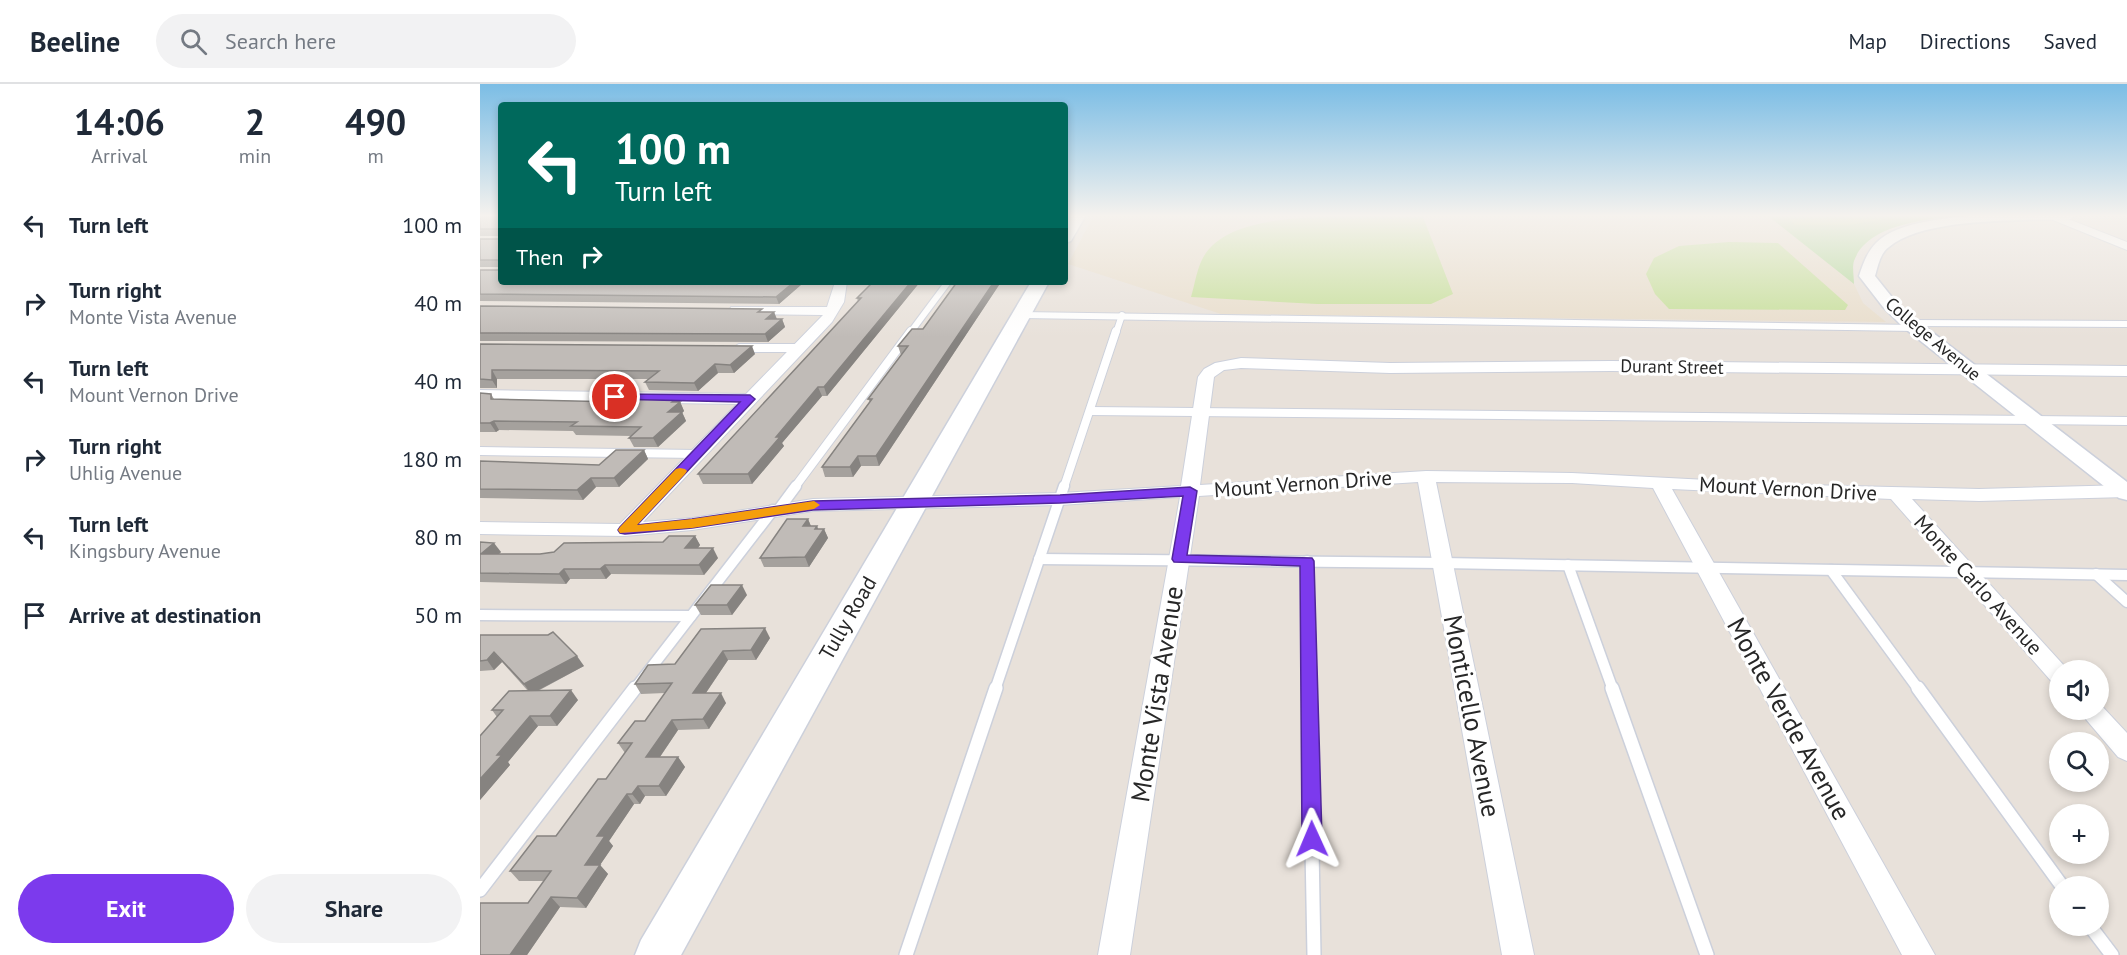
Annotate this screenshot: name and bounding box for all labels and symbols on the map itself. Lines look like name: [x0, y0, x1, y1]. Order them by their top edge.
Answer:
street label: College Avenue: [1881, 292, 1986, 385]
street label: Durant Street: [1620, 354, 1724, 379]
pin: [589, 371, 640, 422]
street label: Mount Vernon Drive: [1213, 464, 1393, 503]
street label: Mount Vernon Drive: [1698, 470, 1878, 507]
street label: Monte Carlo Avenue: [1908, 509, 2049, 660]
street label: Tully Road: [813, 571, 882, 664]
street label: Monte Vista Avenue: [1123, 584, 1190, 804]
street label: Monticello Avenue: [1437, 612, 1508, 820]
street label: Monte Verde Avenue: [1720, 612, 1859, 826]
position arrow: [1280, 807, 1344, 871]

